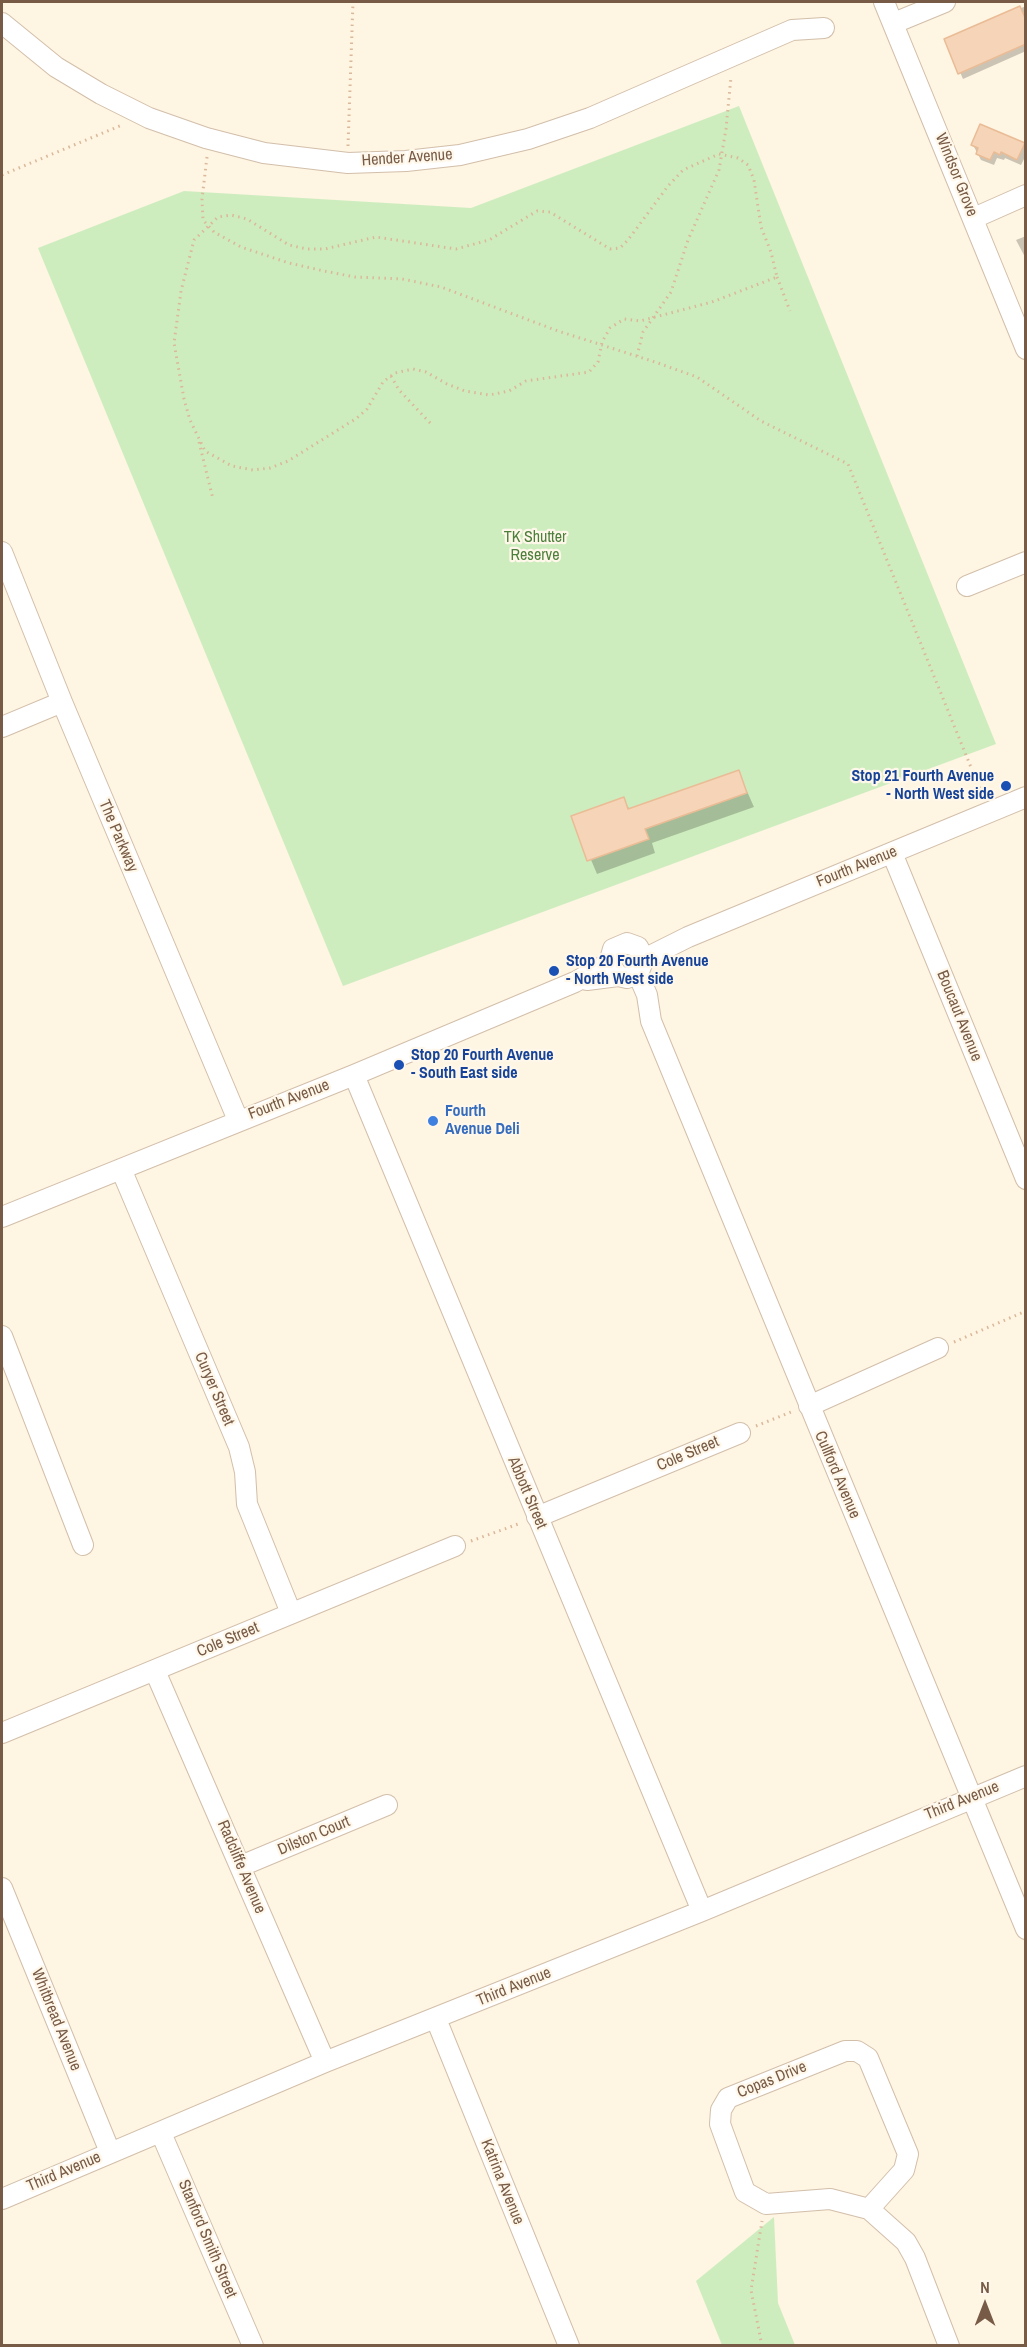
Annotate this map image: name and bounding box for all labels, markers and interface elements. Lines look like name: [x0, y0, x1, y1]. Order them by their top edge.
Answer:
street label: Windsor Grove: [931, 131, 981, 219]
street label: Hender Avenue: [361, 145, 453, 171]
park label: TK Shutter Reserve: [504, 528, 566, 566]
place label: Stop 21 Fourth Avenue - North West side: [852, 767, 994, 805]
marker: Stop 21 Fourth Avenue - North West side: [999, 779, 1013, 793]
street label: The Parkway: [94, 797, 142, 875]
street label: Fourth Avenue: [814, 842, 900, 892]
place label: Stop 20 Fourth Avenue - North West side: [566, 952, 708, 990]
marker: Stop 20 Fourth Avenue - North West side: [547, 964, 561, 978]
street label: Boucaut Avenue: [932, 968, 986, 1064]
place label: Stop 20 Fourth Avenue - South East side: [411, 1046, 553, 1084]
marker: Stop 20 Fourth Avenue - South East side: [392, 1058, 406, 1072]
street label: Fourth Avenue: [246, 1076, 332, 1124]
place label: Fourth Avenue Deli: [445, 1102, 520, 1140]
marker: Fourth Avenue Deli: [426, 1114, 440, 1128]
street label: Curyer Street: [190, 1349, 238, 1429]
street label: Cullford Avenue: [810, 1428, 864, 1522]
street label: Cole Street: [654, 1432, 722, 1476]
street label: Abbott Street: [503, 1454, 551, 1532]
street label: Cole Street: [194, 1618, 262, 1662]
street label: Third Avenue: [922, 1777, 1002, 1825]
street label: Dilston Court: [275, 1812, 353, 1860]
street label: Radcliffe Avenue: [213, 1817, 269, 1917]
street label: Third Avenue: [474, 1963, 554, 2011]
street label: Whitbread Avenue: [27, 1966, 85, 2074]
street label: Copas Drive: [735, 2057, 809, 2103]
street label: Katrina Avenue: [476, 2137, 528, 2227]
street label: Third Avenue: [24, 2148, 104, 2196]
street label: Stanford Smith Street: [174, 2177, 240, 2301]
north arrow: [955, 2275, 1015, 2335]
text: N: [980, 2276, 990, 2298]

